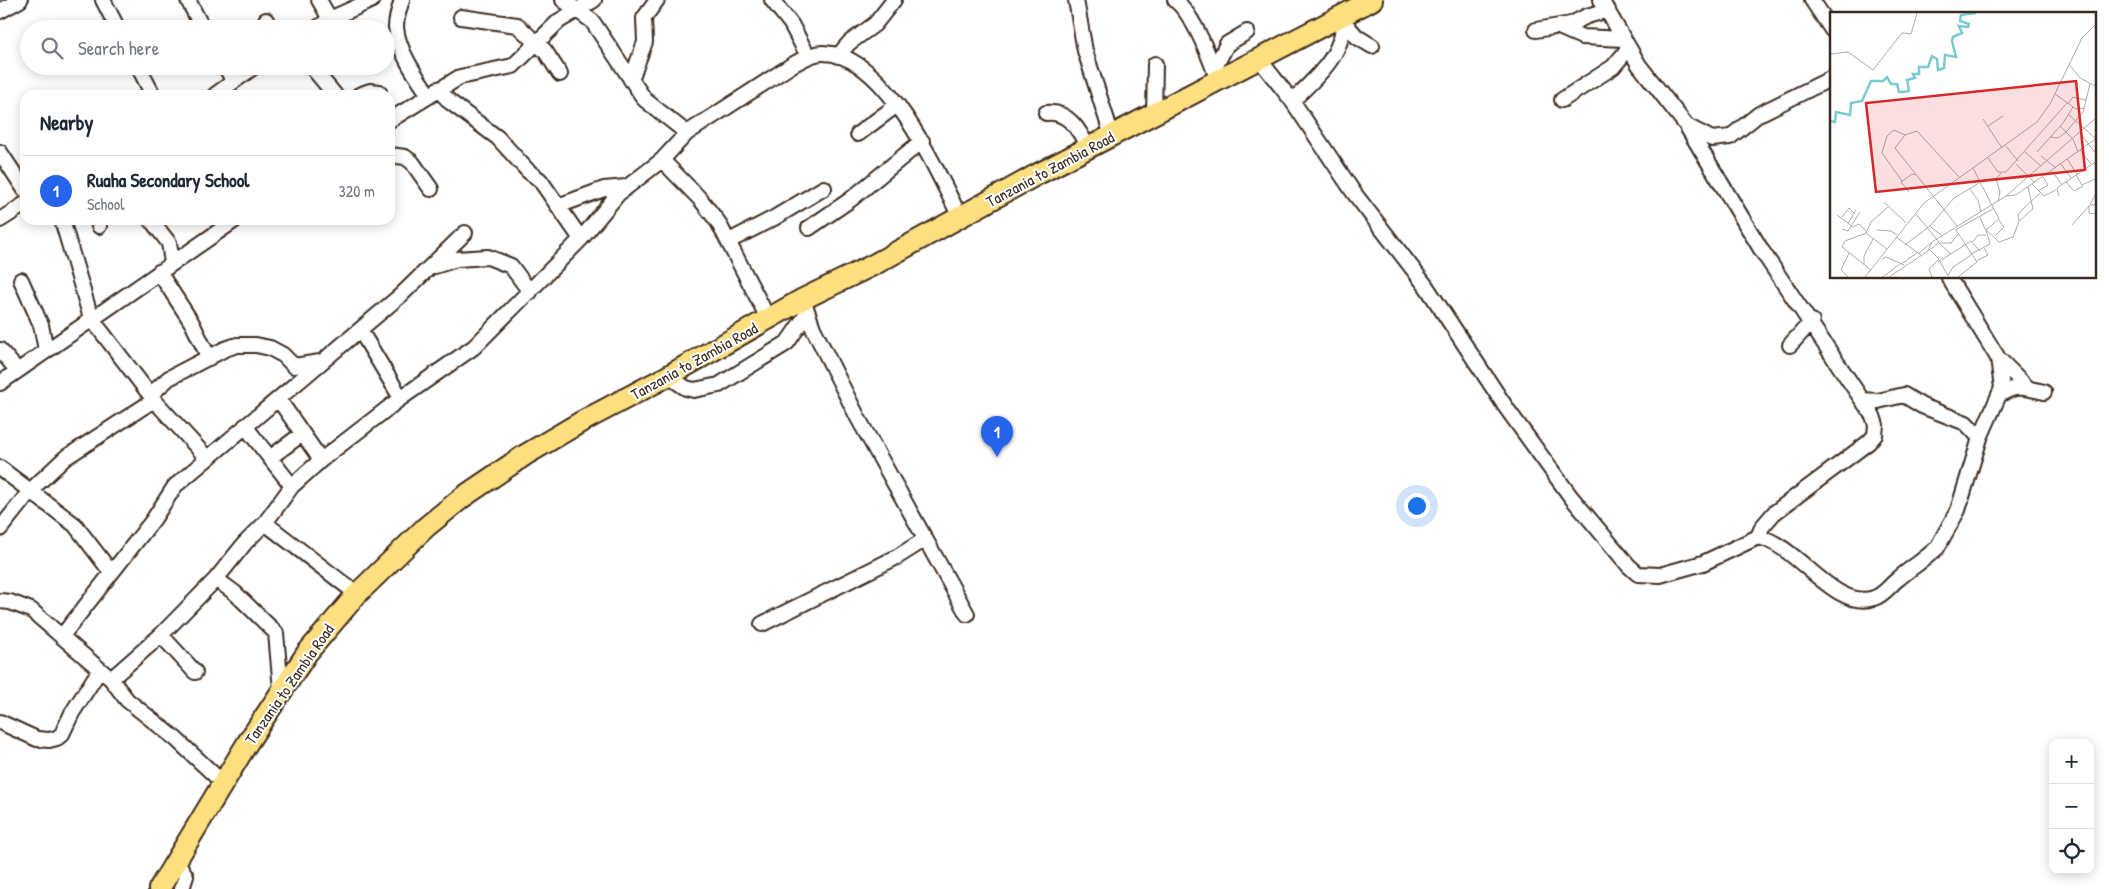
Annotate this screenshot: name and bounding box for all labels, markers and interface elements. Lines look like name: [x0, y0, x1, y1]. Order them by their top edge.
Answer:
inset map: [1830, 12, 2096, 279]
search box: [20, 20, 395, 75]
icon: search: [38, 34, 66, 62]
text: Search here: [78, 35, 159, 61]
text: Nearby: [40, 108, 93, 137]
street label: Tanzania to Zambia Road: [982, 126, 1118, 212]
text: Ruaha Secondary School: [87, 167, 249, 193]
text: 1: [53, 180, 59, 202]
text: 320 m: [339, 180, 375, 202]
text: School: [87, 193, 124, 215]
street label: Tanzania to Zambia Road: [627, 317, 761, 405]
pin: 1: [981, 416, 1013, 457]
your location: [1404, 493, 1430, 519]
street label: Tanzania to Zambia Road: [239, 619, 339, 749]
map controls: [2049, 739, 2094, 874]
button: +: [2049, 739, 2094, 784]
button: −: [2049, 784, 2094, 829]
button: locate: [2049, 829, 2094, 874]

